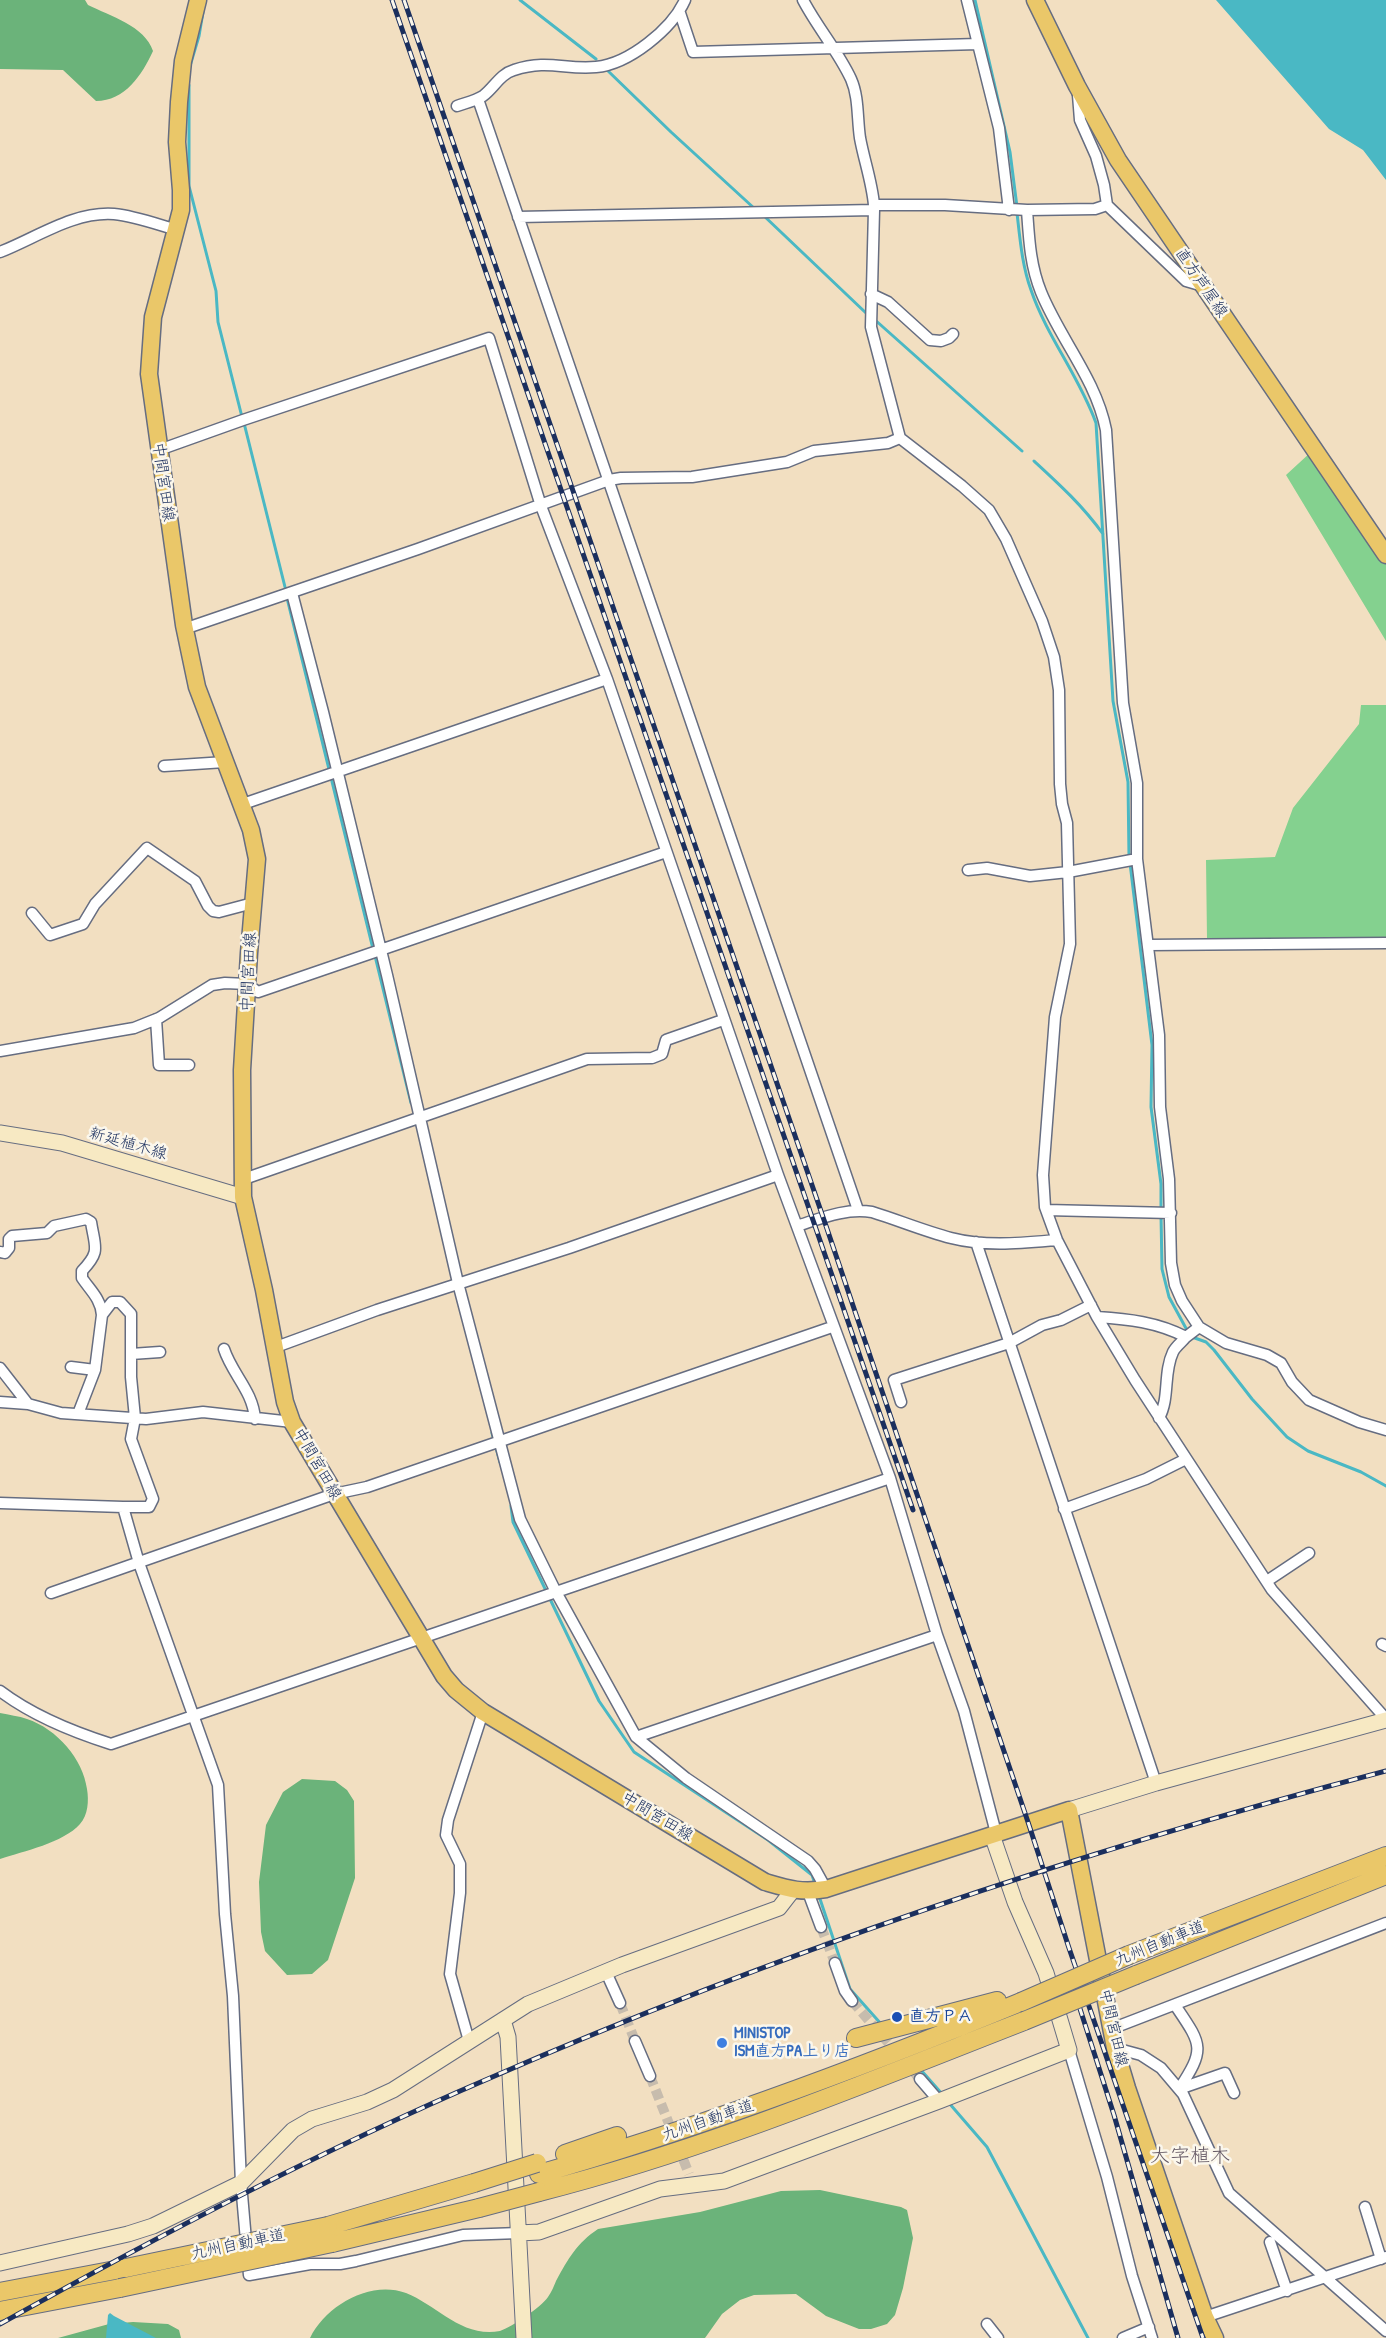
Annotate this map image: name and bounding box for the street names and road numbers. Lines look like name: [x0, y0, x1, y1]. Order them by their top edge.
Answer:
street label: 直方芦屋線: [1171, 244, 1231, 322]
street label: 中間宮田線: [148, 441, 178, 523]
street label: 中間宮田線: [237, 932, 261, 1012]
street label: 新延植木線: [87, 1124, 169, 1164]
street label: 中間宮田線: [289, 1425, 345, 1503]
street label: 中間宮田線: [618, 1788, 696, 1846]
street label: 九州自動車道: [1112, 1917, 1208, 1971]
street label: 中間宮田線: [1095, 1987, 1131, 2069]
street label: 九州自動車道: [659, 2096, 757, 2146]
street label: 九州自動車道: [189, 2226, 287, 2264]

